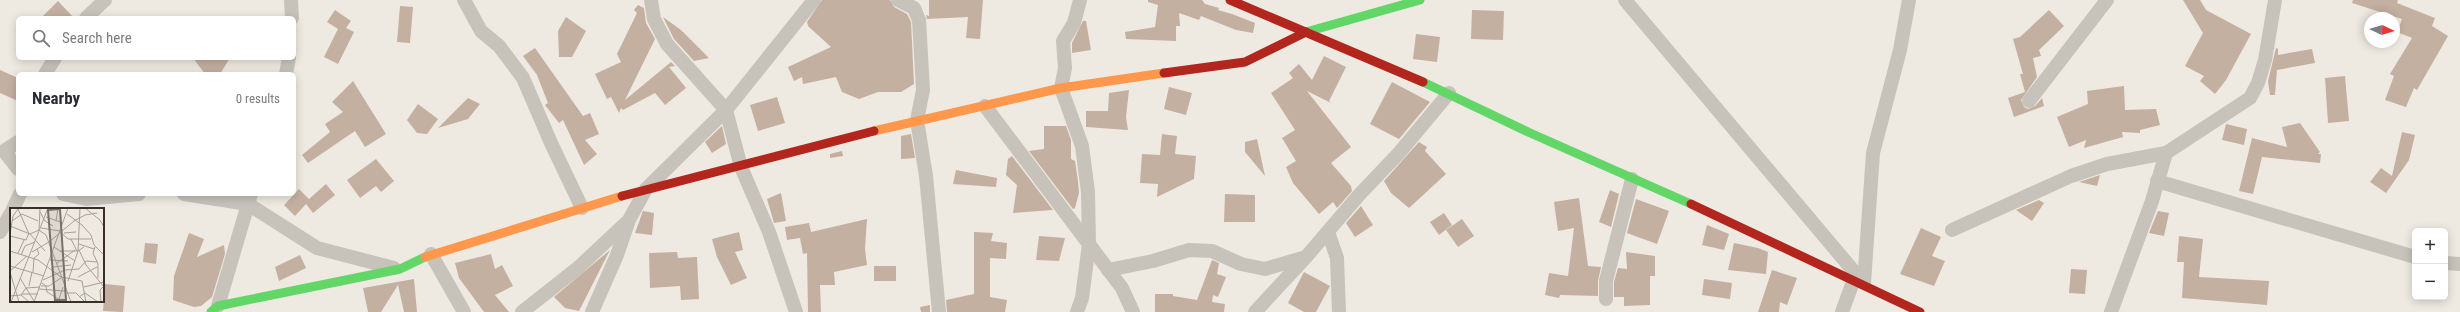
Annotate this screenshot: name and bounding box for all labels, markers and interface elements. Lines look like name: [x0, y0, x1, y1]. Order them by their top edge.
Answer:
north arrow: [2364, 12, 2400, 48]
search box: [16, 16, 296, 60]
icon: search: [30, 27, 52, 49]
text: Search here: [62, 29, 132, 47]
text: Nearby: [32, 88, 80, 108]
text: 0 results: [236, 91, 280, 106]
inset map: [10, 208, 104, 302]
map controls: [2412, 228, 2448, 300]
button: +: [2412, 228, 2448, 264]
button: −: [2412, 264, 2448, 300]

